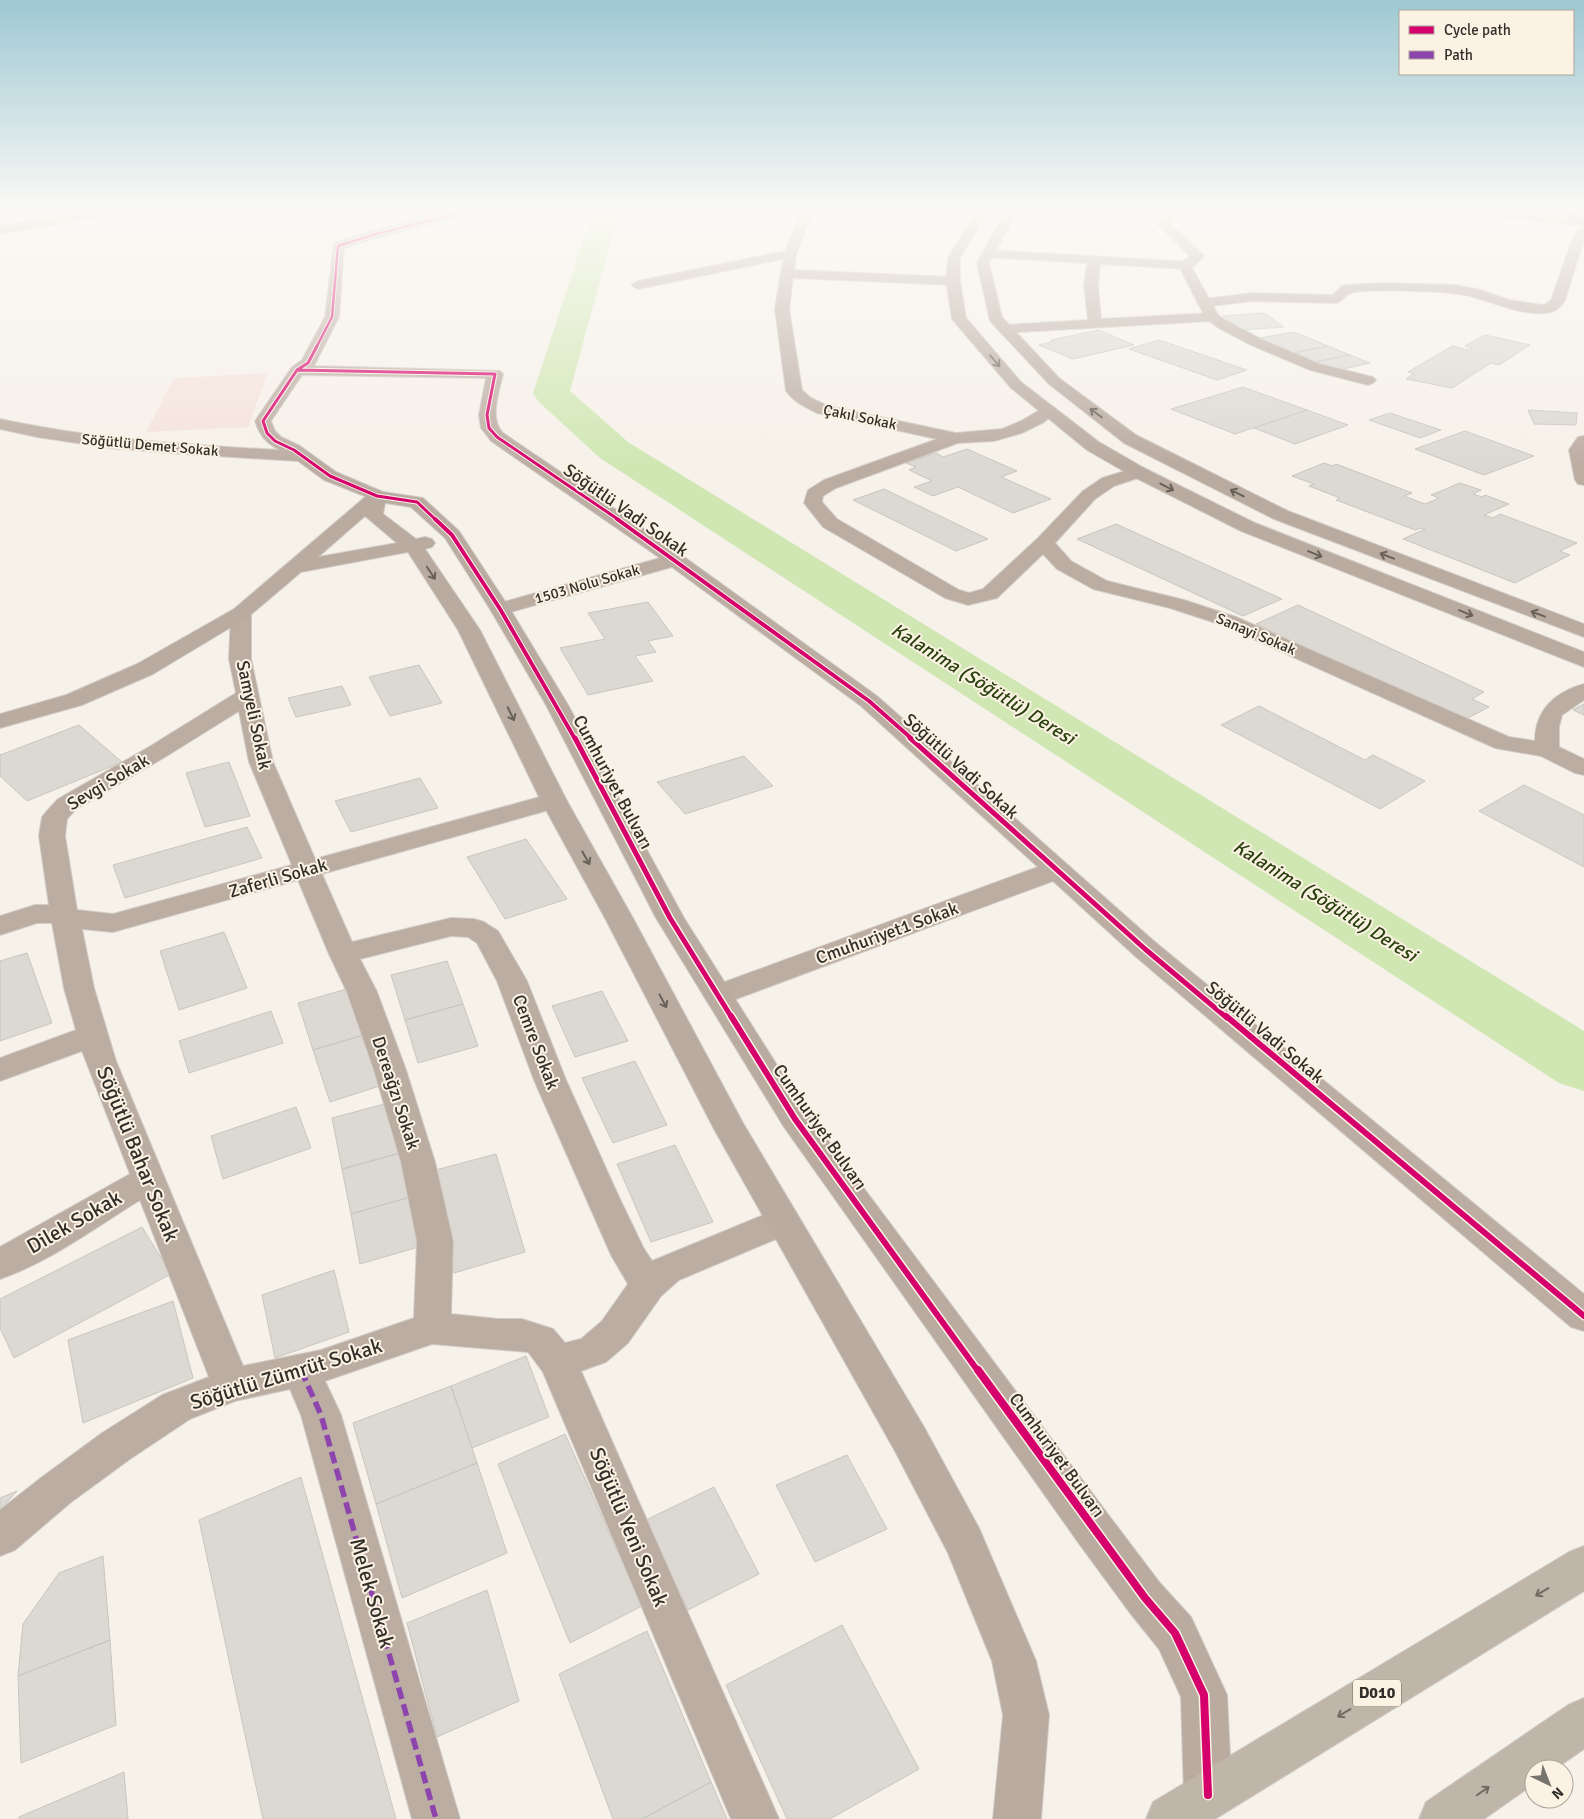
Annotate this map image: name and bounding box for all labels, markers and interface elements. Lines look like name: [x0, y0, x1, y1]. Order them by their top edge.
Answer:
legend: [1399, 10, 1574, 75]
text: Cycle path: [1444, 21, 1511, 39]
text: Path: [1444, 46, 1473, 64]
one-way arrow: [989, 354, 1001, 367]
street label: Çakıl Sokak: [822, 400, 899, 434]
one-way arrow: [1090, 408, 1103, 419]
street label: Söğütlü Demet Sokak: [81, 430, 220, 460]
street label: Söğütlü Vadi Sokak: [559, 459, 693, 561]
one-way arrow: [1159, 483, 1174, 492]
one-way arrow: [1230, 488, 1245, 497]
one-way arrow: [1307, 549, 1322, 559]
one-way arrow: [1379, 551, 1395, 560]
street label: 1503 Nolu Sokak: [533, 560, 642, 608]
one-way arrow: [426, 565, 436, 579]
street label: Sanayi Sokak: [1213, 609, 1299, 659]
one-way arrow: [1458, 609, 1473, 618]
one-way arrow: [1531, 609, 1547, 618]
water label: Kalanima (Söğütlü) Deresi: [887, 618, 1081, 751]
street label: Samyeli Sokak: [232, 658, 276, 772]
one-way arrow: [507, 706, 516, 721]
street label: Söğütlü Vadi Sokak: [899, 708, 1023, 824]
street label: Cumhuriyet Bulvarı: [568, 711, 658, 853]
street label: Sevgi Sokak: [63, 749, 153, 815]
water label: Kalanima (Söğütlü) Deresi: [1229, 835, 1423, 968]
one-way arrow: [582, 850, 591, 865]
street label: Zaferli Sokak: [226, 854, 330, 902]
street label: Cmuhuriyet1 Sokak: [813, 897, 961, 969]
street label: Söğütlü Vadi Sokak: [1201, 976, 1329, 1088]
street label: Cemre Sokak: [508, 991, 564, 1093]
one-way arrow: [659, 993, 668, 1008]
street label: Dereağzı Sokak: [367, 1034, 425, 1152]
street label: Cumhuriyet Bulvarı: [768, 1060, 872, 1194]
street label: Söğütlü Bahar Sokak: [91, 1063, 185, 1246]
street label: Dilek Sokak: [22, 1184, 126, 1260]
street label: Söğütlü Zümrüt Sokak: [187, 1332, 386, 1416]
street label: Cumhuriyet Bulvarı: [1004, 1388, 1110, 1522]
street label: Söğütlü Yeni Sokak: [584, 1443, 674, 1611]
street label: Melek Sokak: [344, 1535, 400, 1652]
one-way arrow: [1536, 1588, 1550, 1598]
road number: D010: [1353, 1680, 1401, 1706]
one-way arrow: [1337, 1708, 1351, 1718]
north arrow: [1524, 1759, 1574, 1809]
text: N: [1548, 1784, 1567, 1803]
one-way arrow: [1476, 1786, 1490, 1796]

